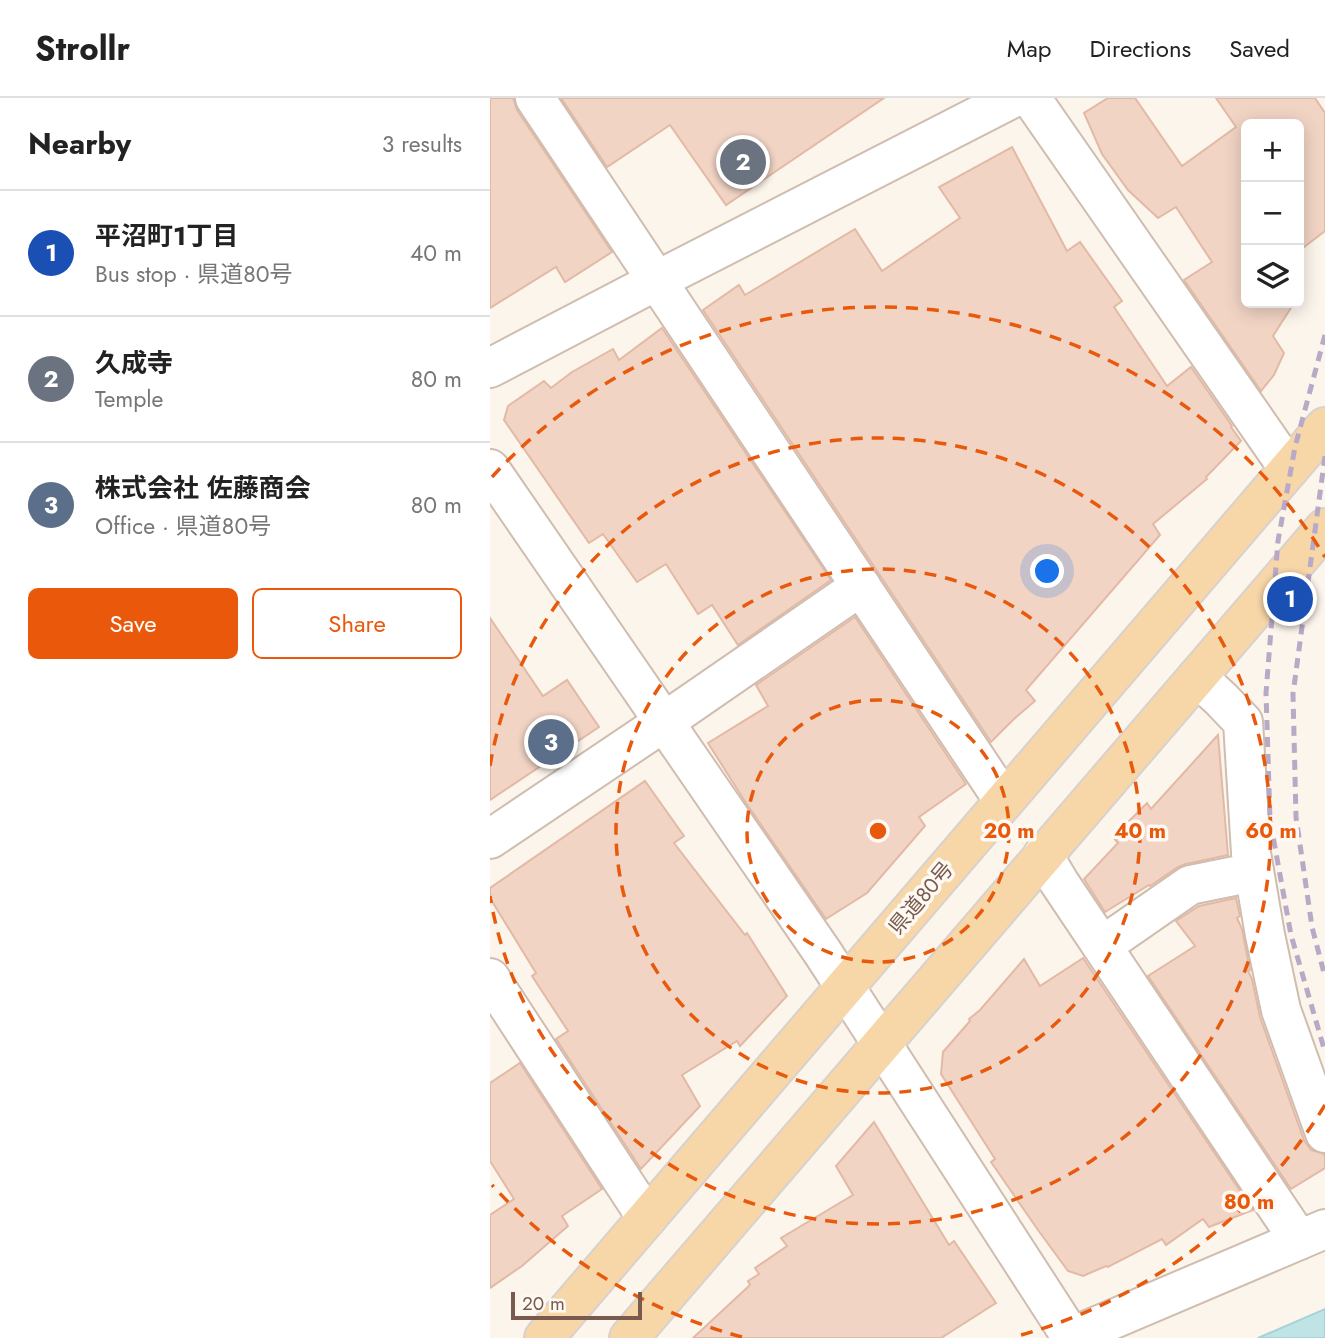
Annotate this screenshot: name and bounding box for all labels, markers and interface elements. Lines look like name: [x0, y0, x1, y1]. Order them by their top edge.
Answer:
text: Strollr: [35, 25, 130, 72]
text: Map: [1007, 31, 1052, 66]
text: Directions: [1090, 31, 1191, 66]
text: Saved: [1229, 31, 1290, 66]
map controls: [1241, 119, 1304, 308]
button: +: [1241, 119, 1304, 182]
text: Nearby: [28, 122, 131, 165]
text: 3 results: [382, 127, 462, 161]
pin: 2: [720, 136, 766, 188]
button: −: [1241, 182, 1304, 245]
text: 平沼町1丁目: [95, 217, 238, 255]
text: 1: [45, 236, 57, 270]
text: 40 m: [410, 236, 462, 270]
button: layers: [1241, 245, 1304, 308]
text: Bus stop · 県道80号: [95, 257, 293, 291]
text: 久成寺: [95, 344, 173, 382]
text: 2: [43, 362, 59, 396]
text: 80 m: [411, 362, 462, 396]
text: Temple: [95, 382, 163, 416]
text: 株式会社 佐藤商会: [95, 469, 311, 507]
text: 3: [44, 488, 58, 522]
text: 80 m: [411, 488, 462, 522]
text: Office · 県道80号: [95, 509, 271, 543]
your location: [1030, 554, 1064, 588]
pin: 1: [1267, 573, 1313, 625]
button: Save: [28, 588, 238, 659]
button: Share: [252, 588, 462, 659]
pin: 3: [528, 716, 574, 768]
text: 20 m: [983, 816, 1035, 846]
text: 40 m: [1114, 816, 1166, 846]
text: 60 m: [1245, 816, 1297, 846]
centre of rings: [866, 819, 890, 843]
street label: 県道80号: [882, 855, 960, 941]
text: 80 m: [1224, 1187, 1274, 1217]
scale bar: [511, 1289, 642, 1321]
text: 20 m: [522, 1290, 565, 1317]

